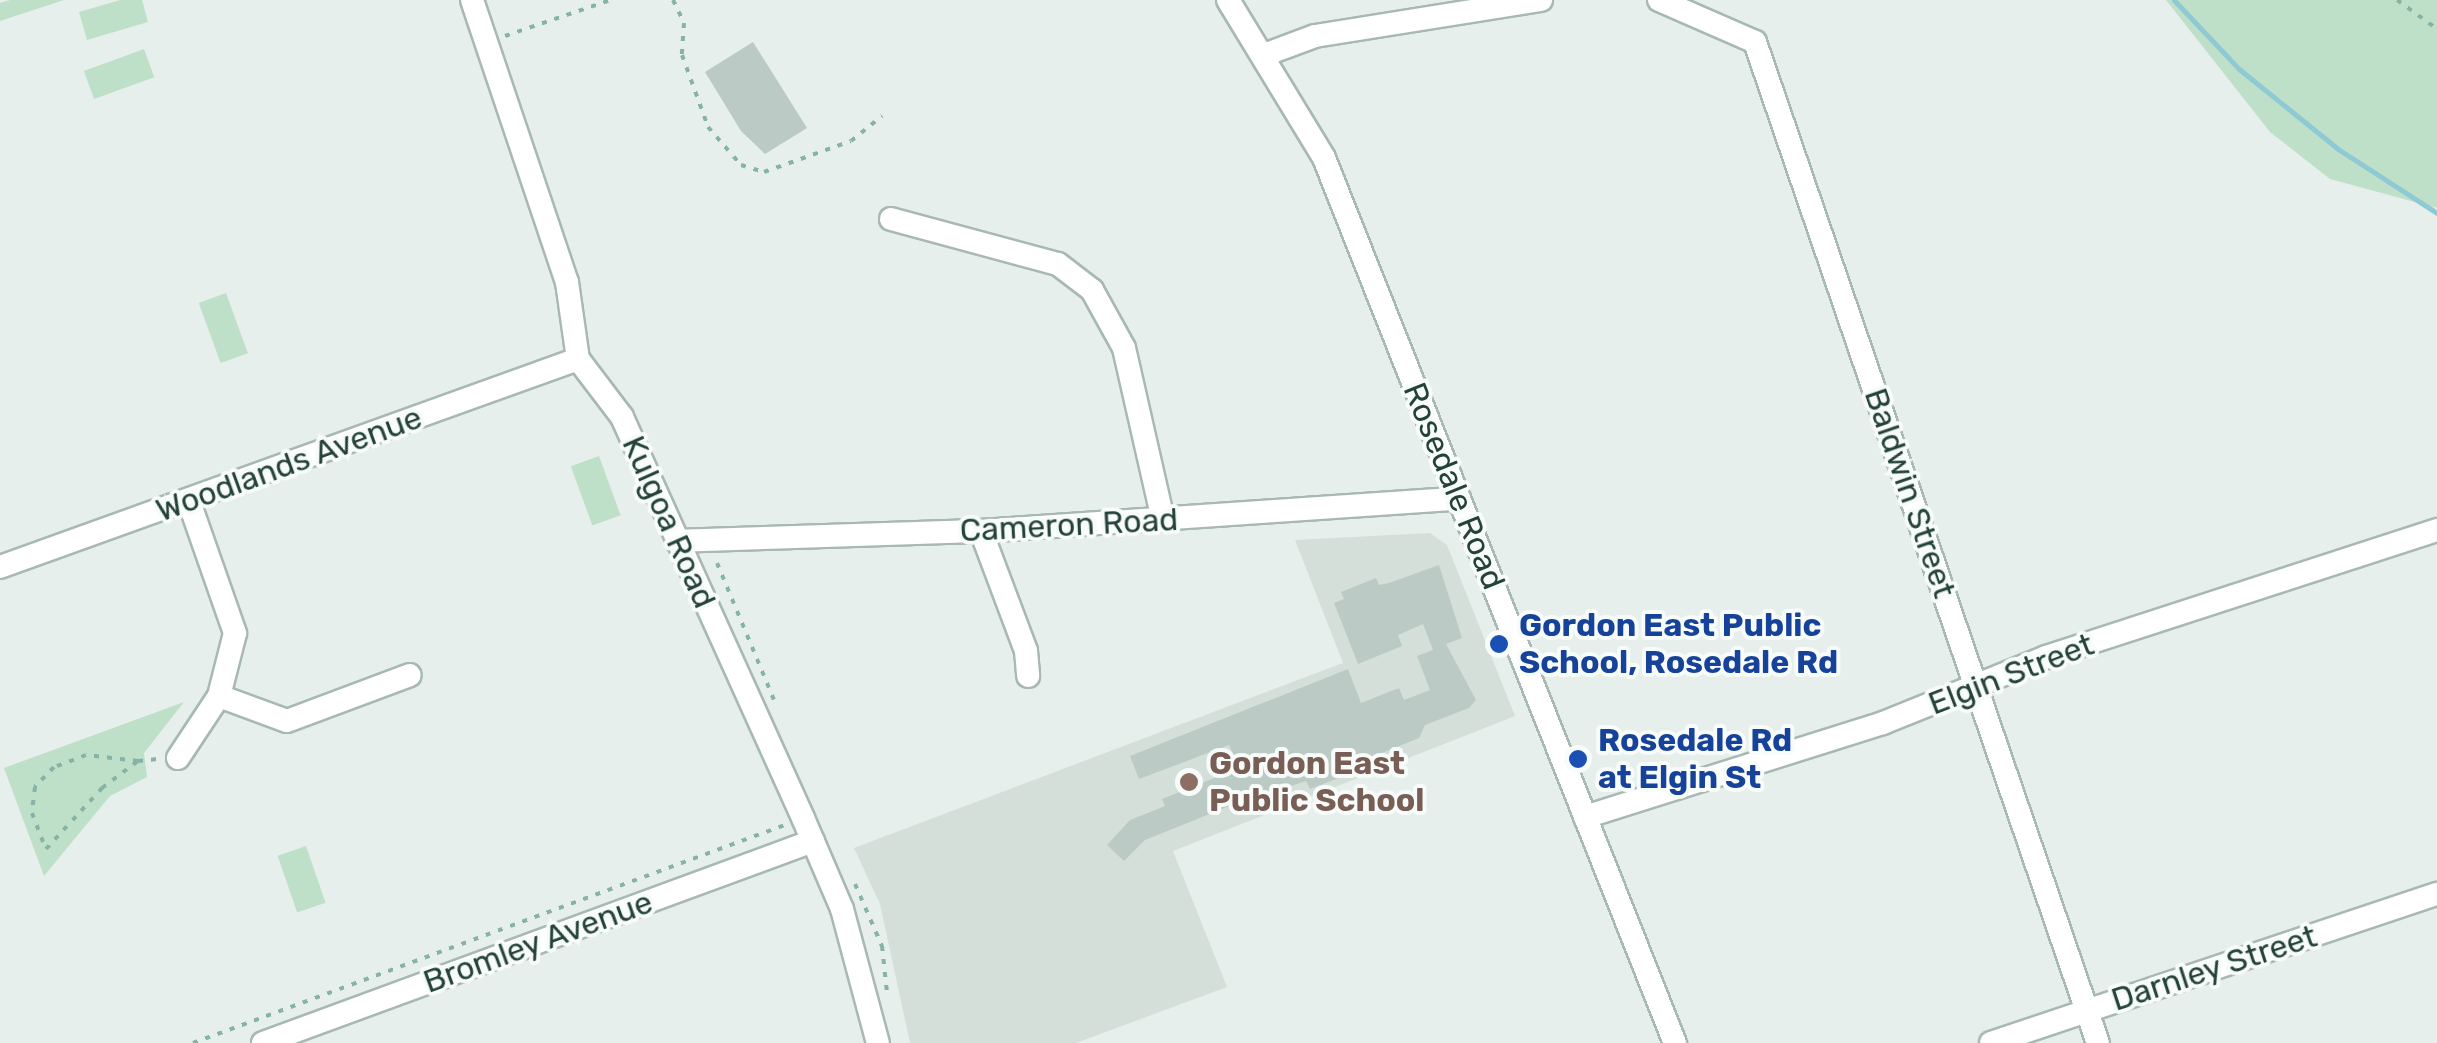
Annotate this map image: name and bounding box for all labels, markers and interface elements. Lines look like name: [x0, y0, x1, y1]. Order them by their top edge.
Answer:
street label: Rosedale Road: [1395, 377, 1513, 595]
street label: Baldwin Street: [1856, 383, 1964, 603]
street label: Woodlands Avenue: [150, 398, 428, 530]
street label: Kulgoa Road: [614, 430, 724, 614]
street label: Cameron Road: [959, 500, 1179, 550]
place label: Gordon East Public School, Rosedale Rd: [1519, 607, 1838, 682]
street label: Elgin Street: [1923, 625, 2099, 723]
marker: Gordon East Public School, Rosedale Rd: [1488, 633, 1510, 655]
place label: Rosedale Rd at Elgin St: [1598, 722, 1792, 797]
place label: Gordon East Public School: [1209, 745, 1424, 820]
marker: Rosedale Rd at Elgin St: [1567, 748, 1589, 770]
marker: Gordon East Public School: [1178, 771, 1200, 793]
street label: Bromley Avenue: [417, 882, 659, 1002]
street label: Darnley Street: [2106, 917, 2322, 1019]

